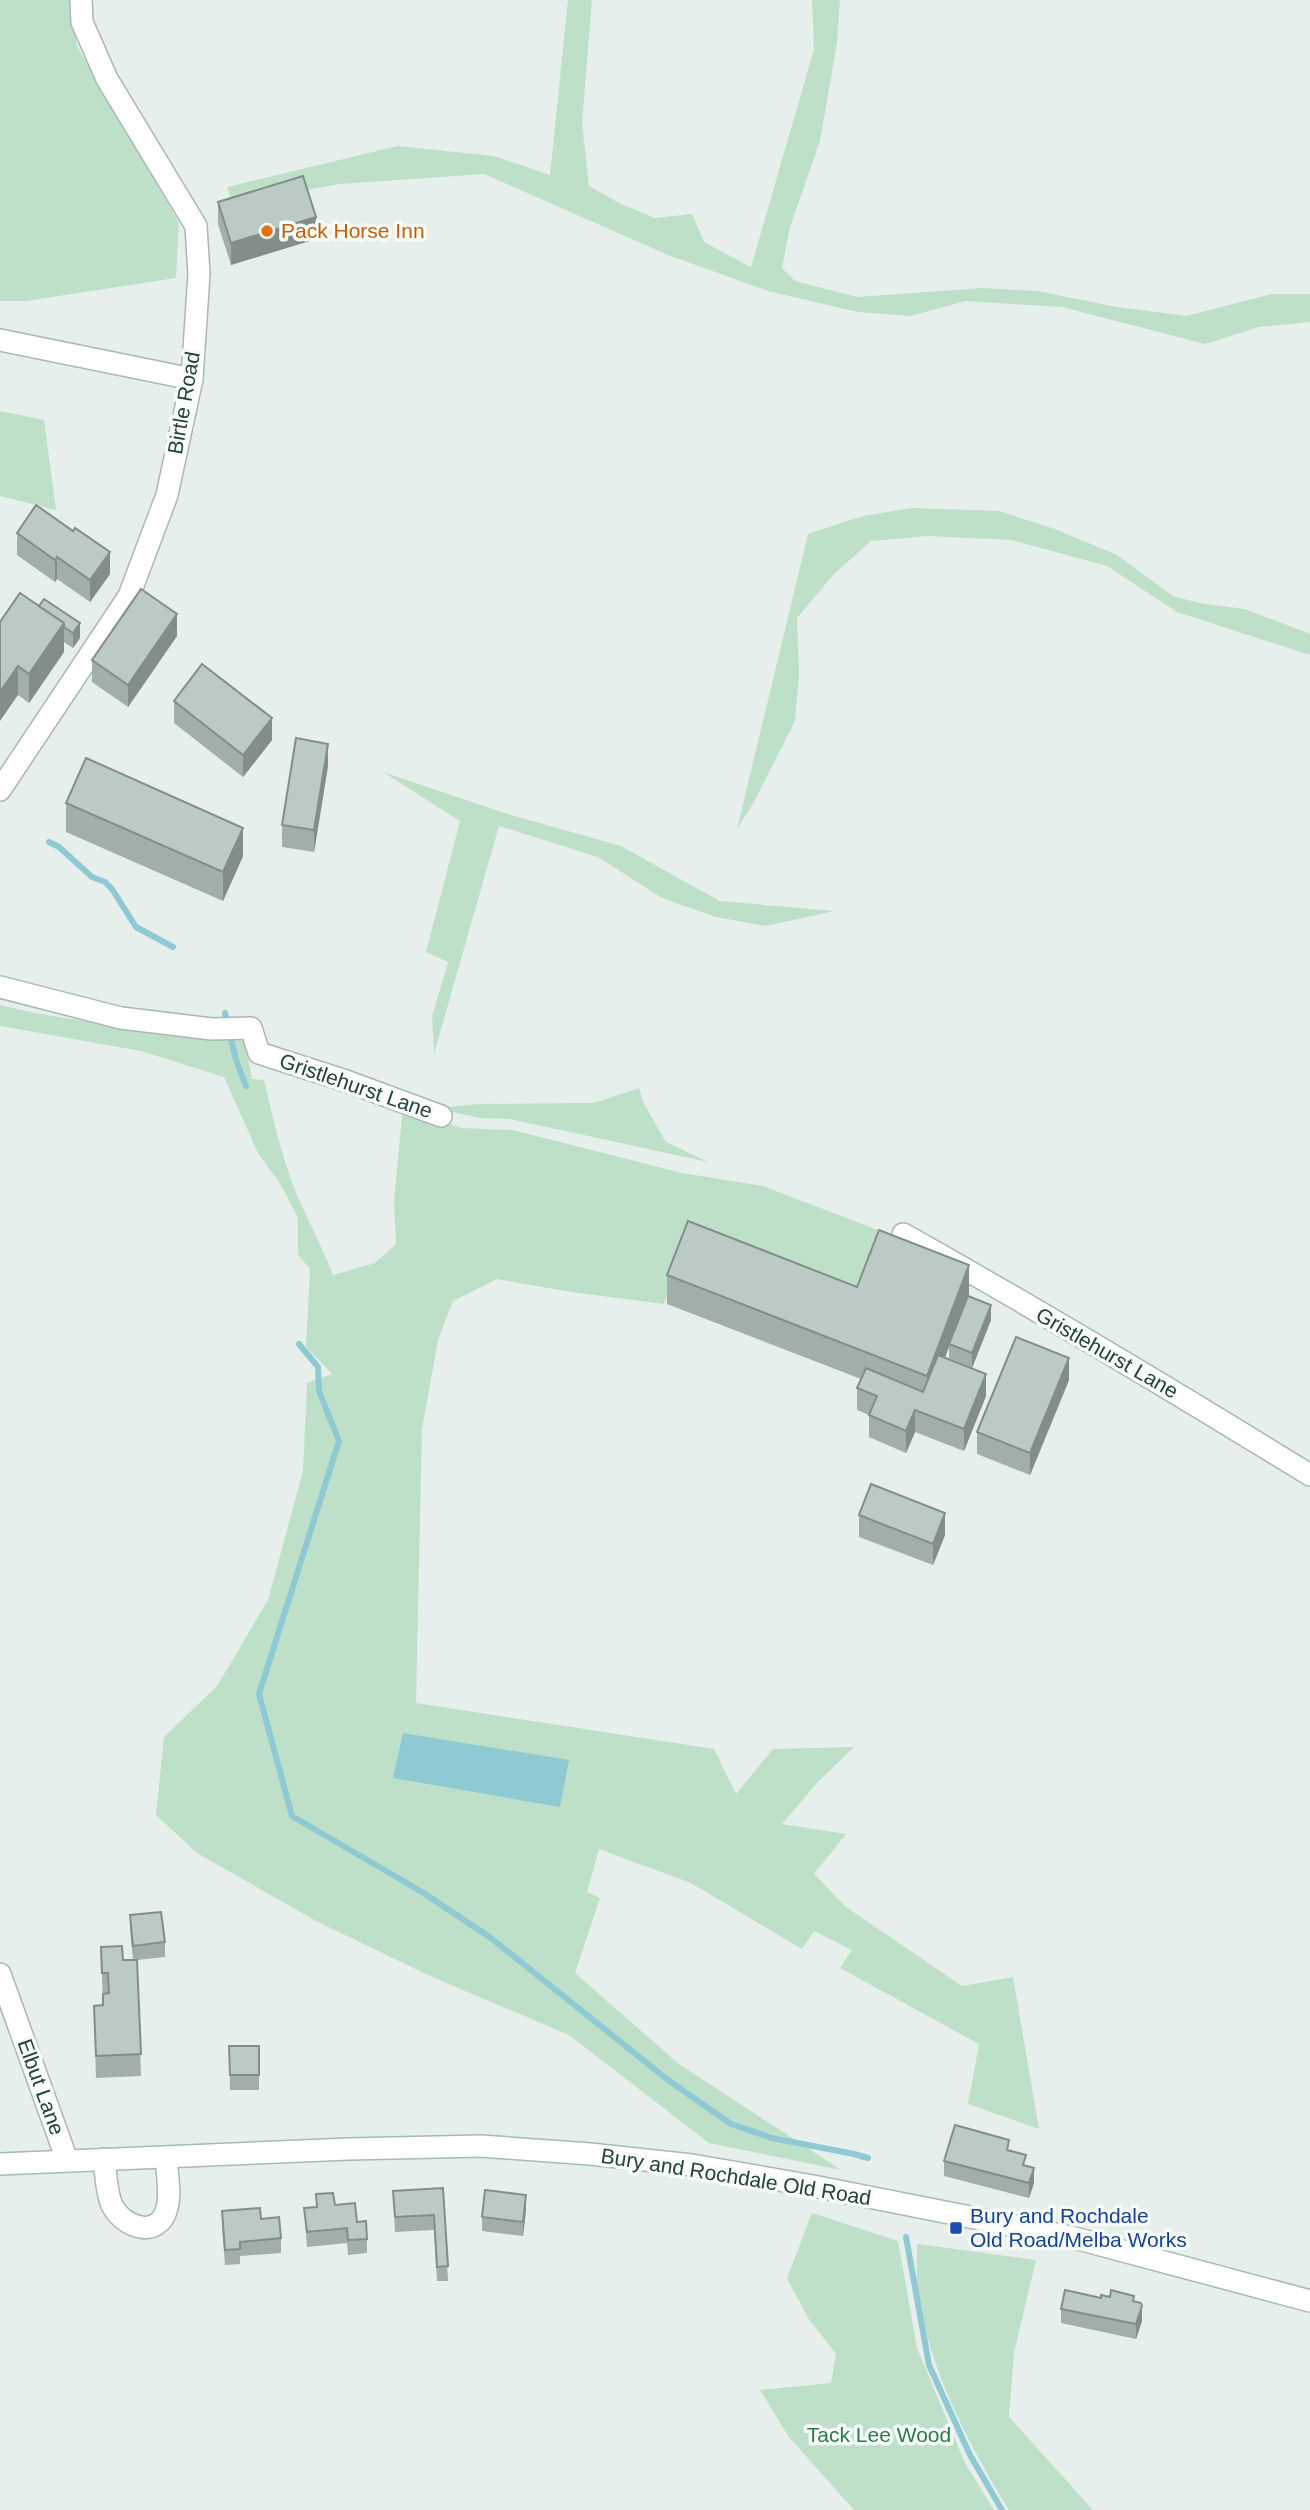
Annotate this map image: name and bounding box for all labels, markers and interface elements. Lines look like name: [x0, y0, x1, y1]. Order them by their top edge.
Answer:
place label: Pack Horse Inn: [281, 219, 425, 242]
marker: Pack Horse Inn: [259, 223, 275, 239]
street label: Birtle Road: [163, 350, 204, 456]
street label: Gristlehurst Lane: [277, 1049, 436, 1122]
street label: Gristlehurst Lane: [1032, 1303, 1182, 1403]
street label: Elbut Lane: [13, 2036, 69, 2138]
street label: Bury and Rochdale Old Road: [599, 2144, 873, 2209]
place label: Bury and Rochdale Old Road/Melba Works: [970, 2204, 1187, 2251]
marker: Bury and Rochdale Old Road/Melba Works: [948, 2220, 964, 2236]
park label: Tack Lee Wood: [807, 2423, 951, 2446]

